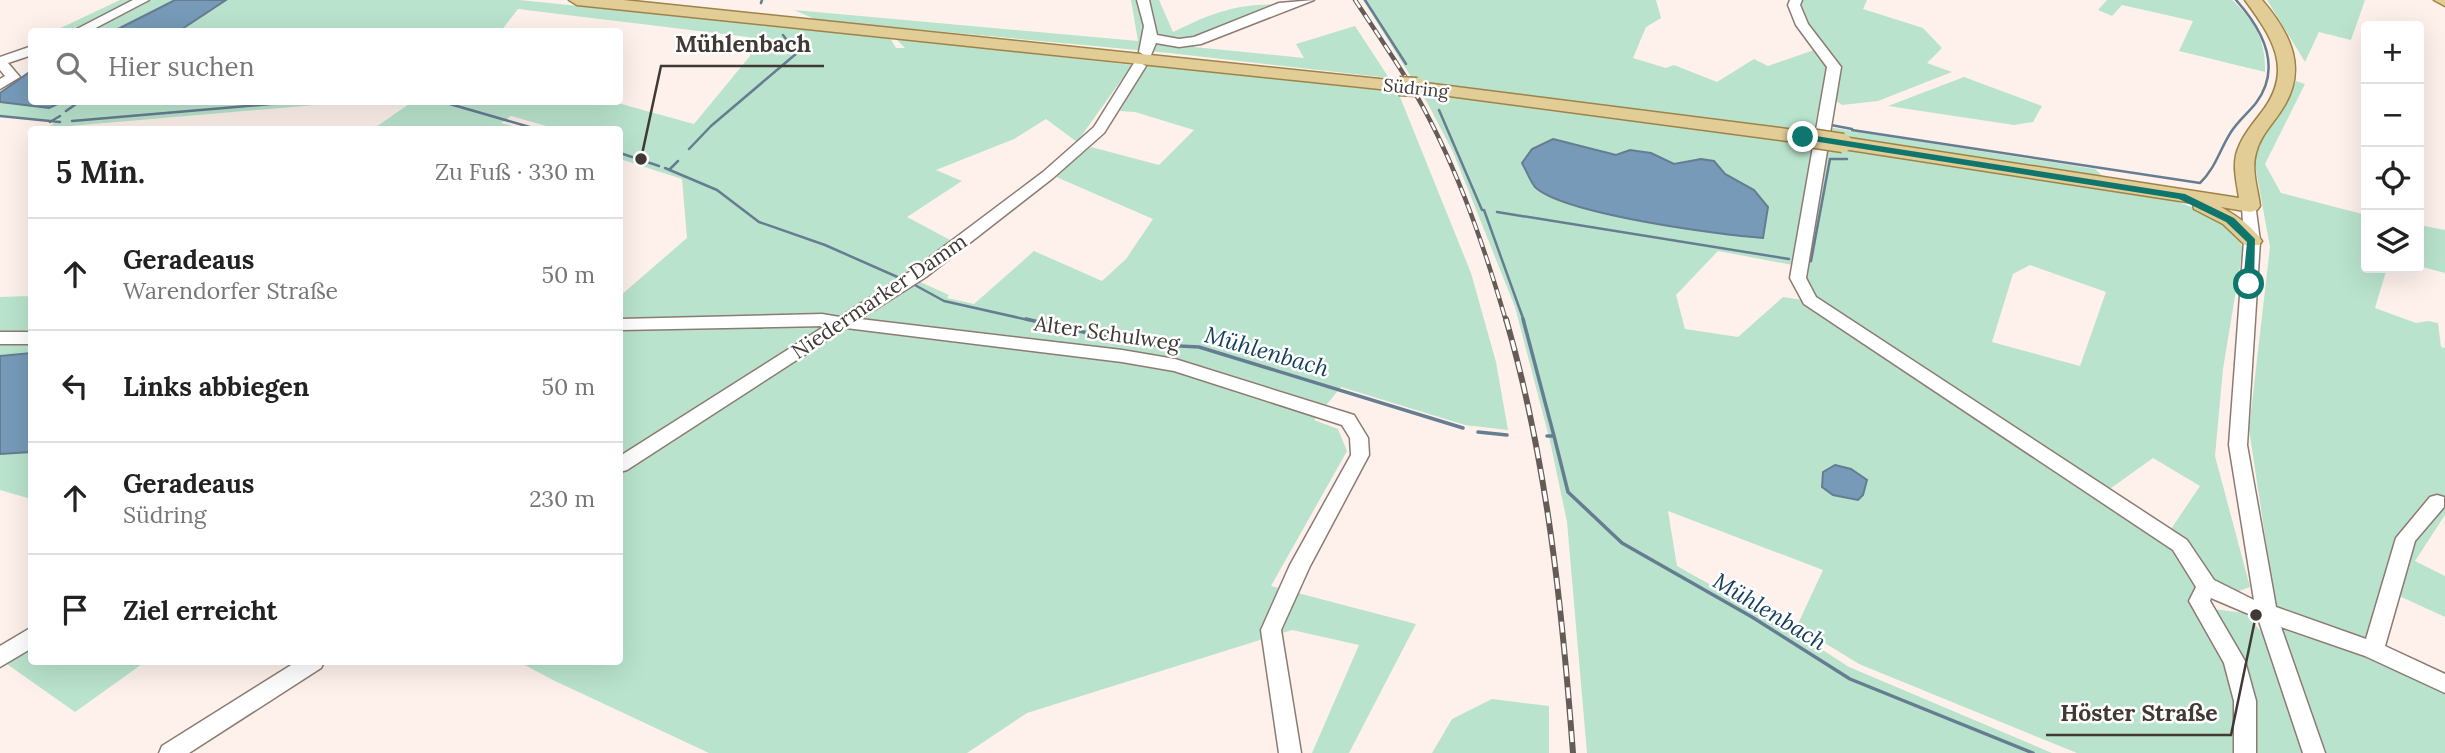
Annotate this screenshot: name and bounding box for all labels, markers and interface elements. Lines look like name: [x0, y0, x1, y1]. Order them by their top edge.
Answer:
map controls: [2361, 21, 2424, 273]
button: +: [2361, 21, 2424, 84]
callout: Mühlenbach: [661, 22, 824, 66]
search box: [28, 28, 623, 105]
text: Mühlenbach: [675, 29, 811, 58]
icon: search: [52, 48, 90, 86]
text: Hier suchen: [108, 50, 254, 83]
street label: Südring: [1382, 73, 1451, 103]
button: −: [2361, 84, 2424, 147]
route end: [1787, 121, 1818, 152]
button: locate: [2361, 147, 2424, 210]
text: 5 Min.: [56, 153, 145, 191]
text: Zu Fuß · 330 m: [435, 157, 595, 186]
button: layers: [2361, 210, 2424, 273]
street label: Niedermarker Damm: [786, 227, 972, 365]
text: Geradeaus: [123, 243, 254, 276]
icon: ahead: [56, 255, 94, 293]
text: 50 m: [542, 260, 595, 289]
route start: [2233, 268, 2264, 299]
text: Warendorfer Straße: [123, 276, 338, 305]
street label: Alter Schulweg: [1032, 309, 1182, 357]
water label: Mühlenbach: [1202, 319, 1332, 383]
icon: left: [56, 367, 94, 405]
text: Links abbiegen: [123, 370, 309, 403]
text: 50 m: [542, 372, 595, 401]
text: Geradeaus: [123, 467, 254, 500]
icon: ahead: [56, 479, 94, 517]
text: 230 m: [529, 484, 595, 513]
text: Südring: [123, 500, 207, 529]
water label: Mühlenbach: [1708, 566, 1832, 656]
icon: arrive: [56, 591, 94, 629]
text: Ziel erreicht: [123, 594, 277, 627]
callout: Höster Straße: [2046, 691, 2231, 735]
text: Höster Straße: [2060, 698, 2218, 727]

